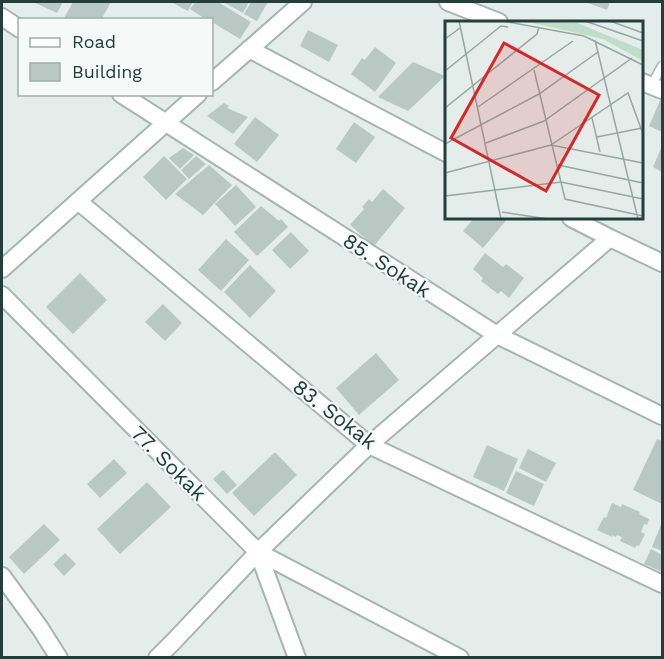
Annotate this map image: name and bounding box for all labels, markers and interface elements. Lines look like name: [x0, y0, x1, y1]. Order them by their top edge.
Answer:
legend: [18, 18, 213, 96]
inset map: [445, 21, 643, 219]
text: Road: [72, 31, 116, 52]
text: Building: [72, 61, 142, 82]
street label: 85. Sokak: [338, 227, 436, 303]
street label: 83. Sokak: [288, 374, 382, 454]
street label: 77. Sokak: [126, 420, 212, 506]

